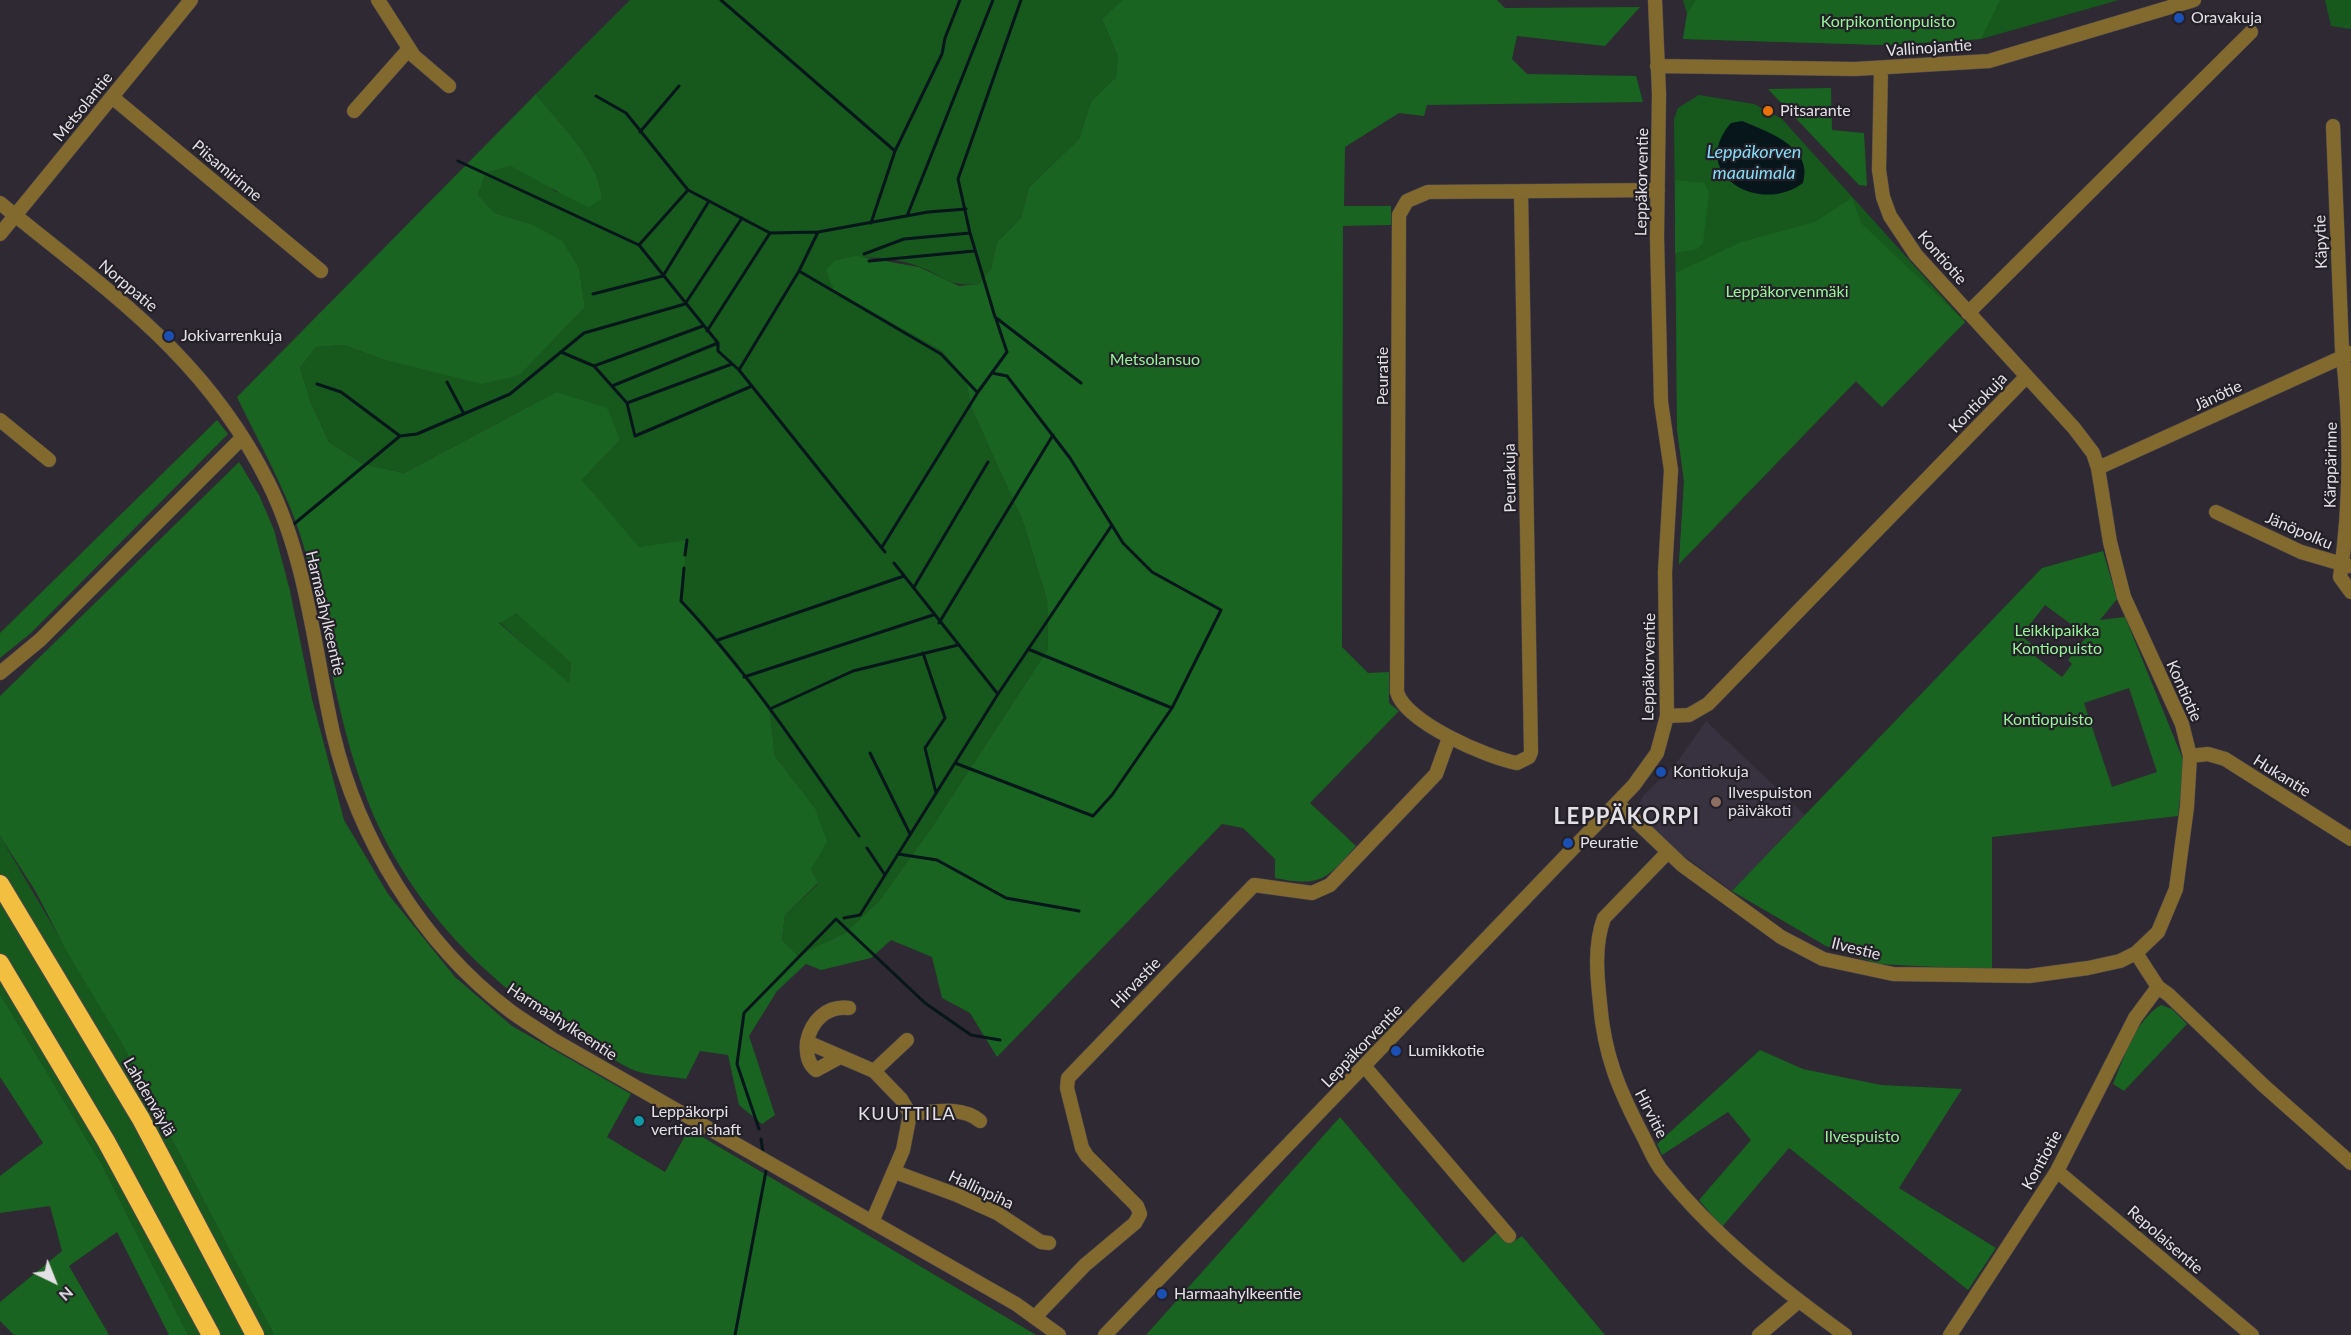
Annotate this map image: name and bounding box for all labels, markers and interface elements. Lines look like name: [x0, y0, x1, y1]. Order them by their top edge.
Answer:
place label: Oravakuja: [2191, 8, 2262, 28]
marker: Oravakuja: [2172, 11, 2186, 25]
park label: Korpikontionpuisto: [1821, 12, 1955, 32]
street label: Vallinojantie: [1885, 35, 1973, 61]
street label: Metsolantie: [49, 68, 117, 146]
place label: Pitsarante: [1780, 101, 1851, 121]
marker: Pitsarante: [1761, 104, 1775, 118]
street label: Leppäkorventie: [1631, 128, 1653, 236]
street label: Piisamirinne: [188, 136, 266, 206]
water label: Leppäkorven maauimala: [1707, 141, 1801, 184]
street label: Käpytie: [2310, 215, 2332, 269]
street label: Kontiotie: [1913, 227, 1971, 289]
street label: Norppatie: [95, 256, 161, 316]
park label: Leppäkorvenmäki: [1725, 282, 1849, 302]
place label: Jokivarrenkuja: [181, 326, 282, 346]
marker: Jokivarrenkuja: [162, 329, 176, 343]
street label: Peuratie: [1373, 347, 1393, 405]
park label: Metsolansuo: [1110, 350, 1200, 370]
street label: Kontiokuja: [1945, 369, 2011, 437]
street label: Jänötie: [2191, 377, 2245, 415]
street label: Kärppärinne: [2321, 422, 2341, 508]
street label: Peurakuja: [1500, 443, 1520, 513]
street label: Jänöpolku: [2262, 508, 2336, 554]
street label: Harmaahylkeentie: [301, 549, 349, 677]
street label: Leppäkorventie: [1638, 613, 1660, 721]
park label: Leikkipaikka Kontiopuisto: [2012, 621, 2102, 659]
street label: Kontiotie: [2162, 657, 2206, 725]
park label: Kontiopuisto: [2003, 710, 2093, 730]
street label: Hukantie: [2250, 751, 2314, 801]
place label: Kontiokuja: [1673, 762, 1749, 782]
marker: Kontiokuja: [1654, 765, 1668, 779]
place label: Ilvespuiston päiväkoti: [1728, 783, 1812, 821]
marker: Ilvespuiston päiväkoti: [1709, 795, 1723, 809]
district label: LEPPÄKORPI: [1554, 804, 1700, 830]
place label: Peuratie: [1580, 833, 1638, 853]
marker: Peuratie: [1561, 836, 1575, 850]
street label: Ilvestie: [1829, 934, 1883, 964]
street label: Hirvastie: [1107, 954, 1165, 1012]
street label: Harmaahylkeentie: [503, 979, 621, 1065]
street label: Leppäkorventie: [1318, 1000, 1406, 1092]
place label: Lumikkotie: [1408, 1041, 1485, 1061]
marker: Lumikkotie: [1389, 1044, 1403, 1058]
street label: Lahdenväylä: [119, 1054, 179, 1140]
street label: Hirvitie: [1631, 1086, 1671, 1142]
place label: Leppäkorpi vertical shaft: [651, 1102, 741, 1140]
district label: KUUTTILA: [858, 1103, 956, 1125]
marker: Leppäkorpi vertical shaft: [632, 1114, 646, 1128]
park label: Ilvespuisto: [1825, 1127, 1899, 1147]
street label: Kontiotie: [2018, 1127, 2066, 1193]
street label: Hallinpiha: [945, 1167, 1017, 1213]
street label: Repolaisentie: [2123, 1202, 2207, 1278]
north arrow: [24, 1251, 84, 1311]
text: N: [56, 1283, 78, 1306]
place label: Harmaahylkeentie: [1174, 1284, 1301, 1304]
marker: Harmaahylkeentie: [1155, 1287, 1169, 1301]

